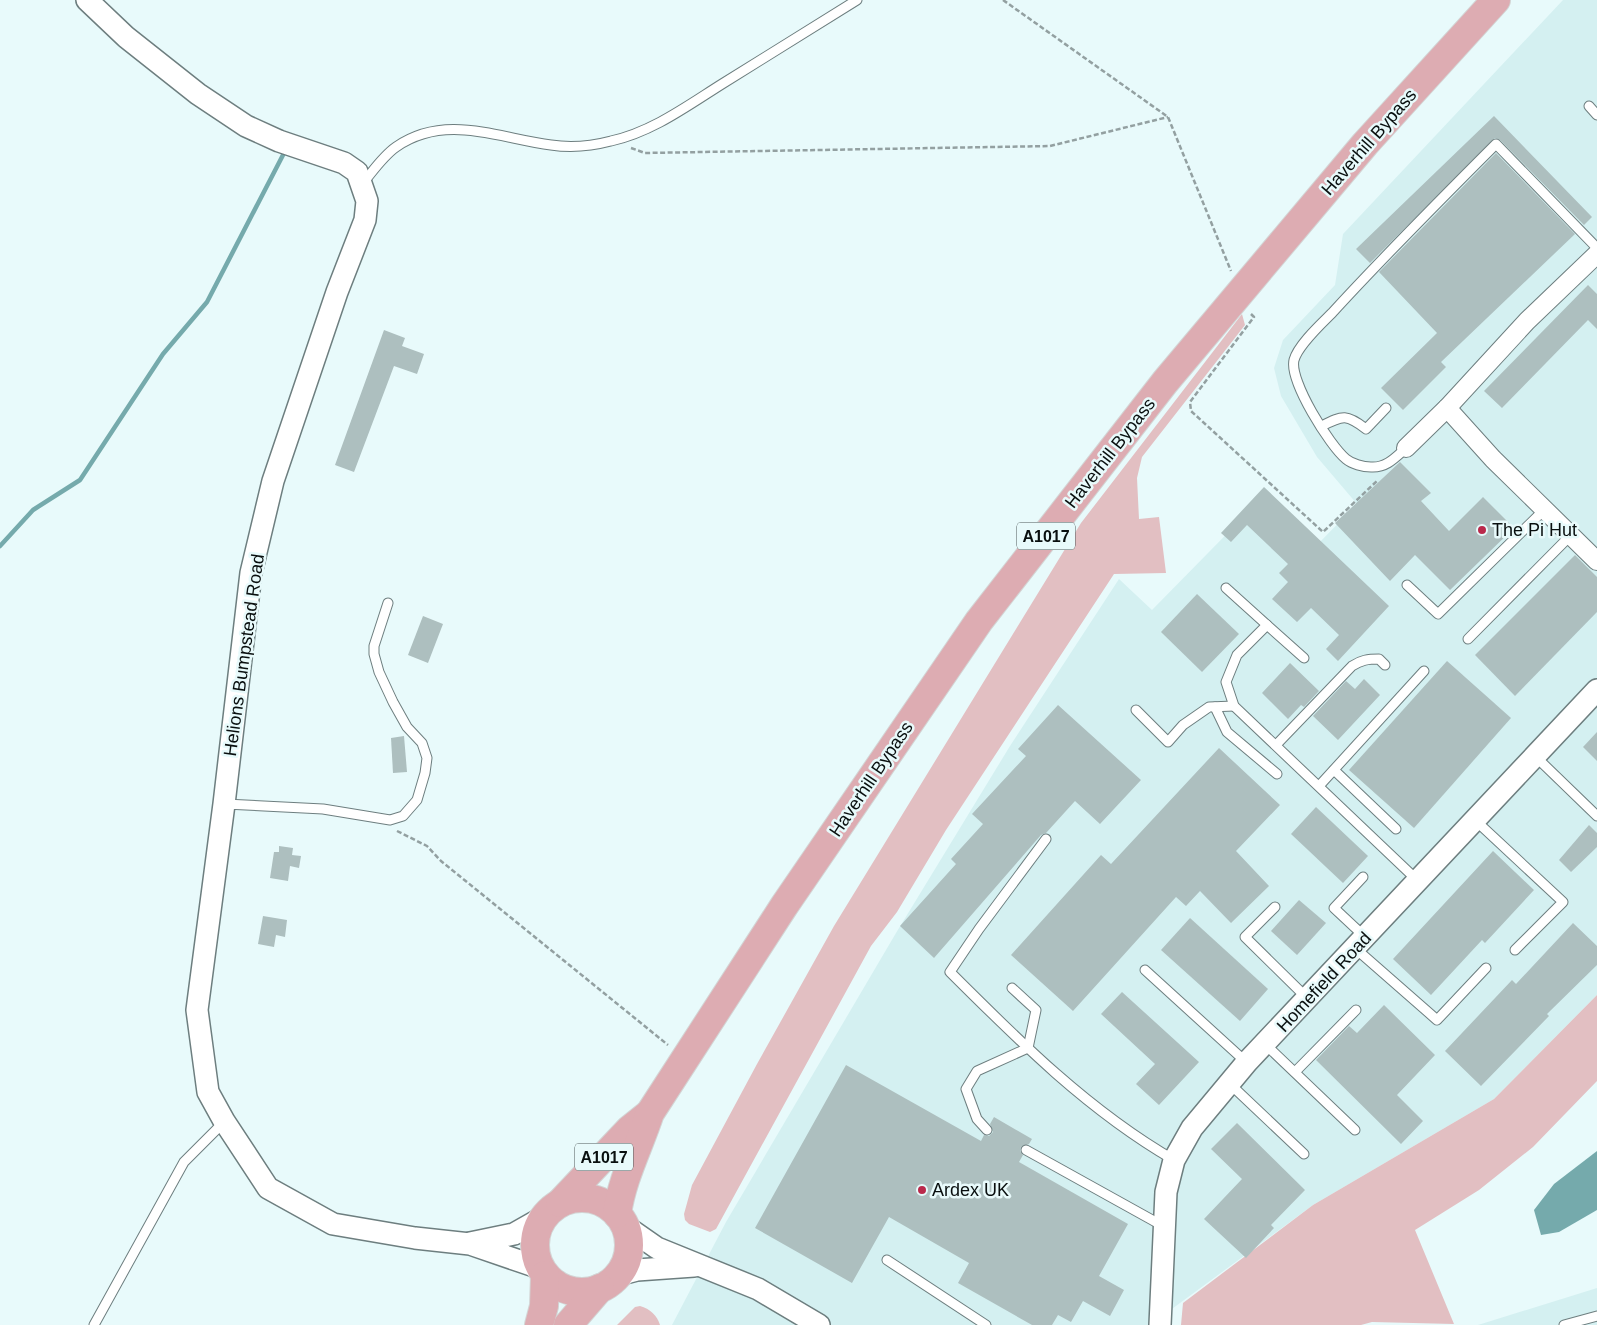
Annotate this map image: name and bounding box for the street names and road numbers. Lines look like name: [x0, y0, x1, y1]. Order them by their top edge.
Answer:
street label: Haverhill Bypass: [1317, 85, 1421, 199]
street label: Haverhill Bypass: [1061, 394, 1159, 512]
road number: A1017: [1017, 522, 1075, 550]
street label: Helions Bumpstead Road: [220, 553, 268, 757]
street label: Haverhill Bypass: [825, 718, 917, 840]
street label: Homefield Road: [1273, 928, 1375, 1036]
road number: A1017: [575, 1144, 633, 1170]

